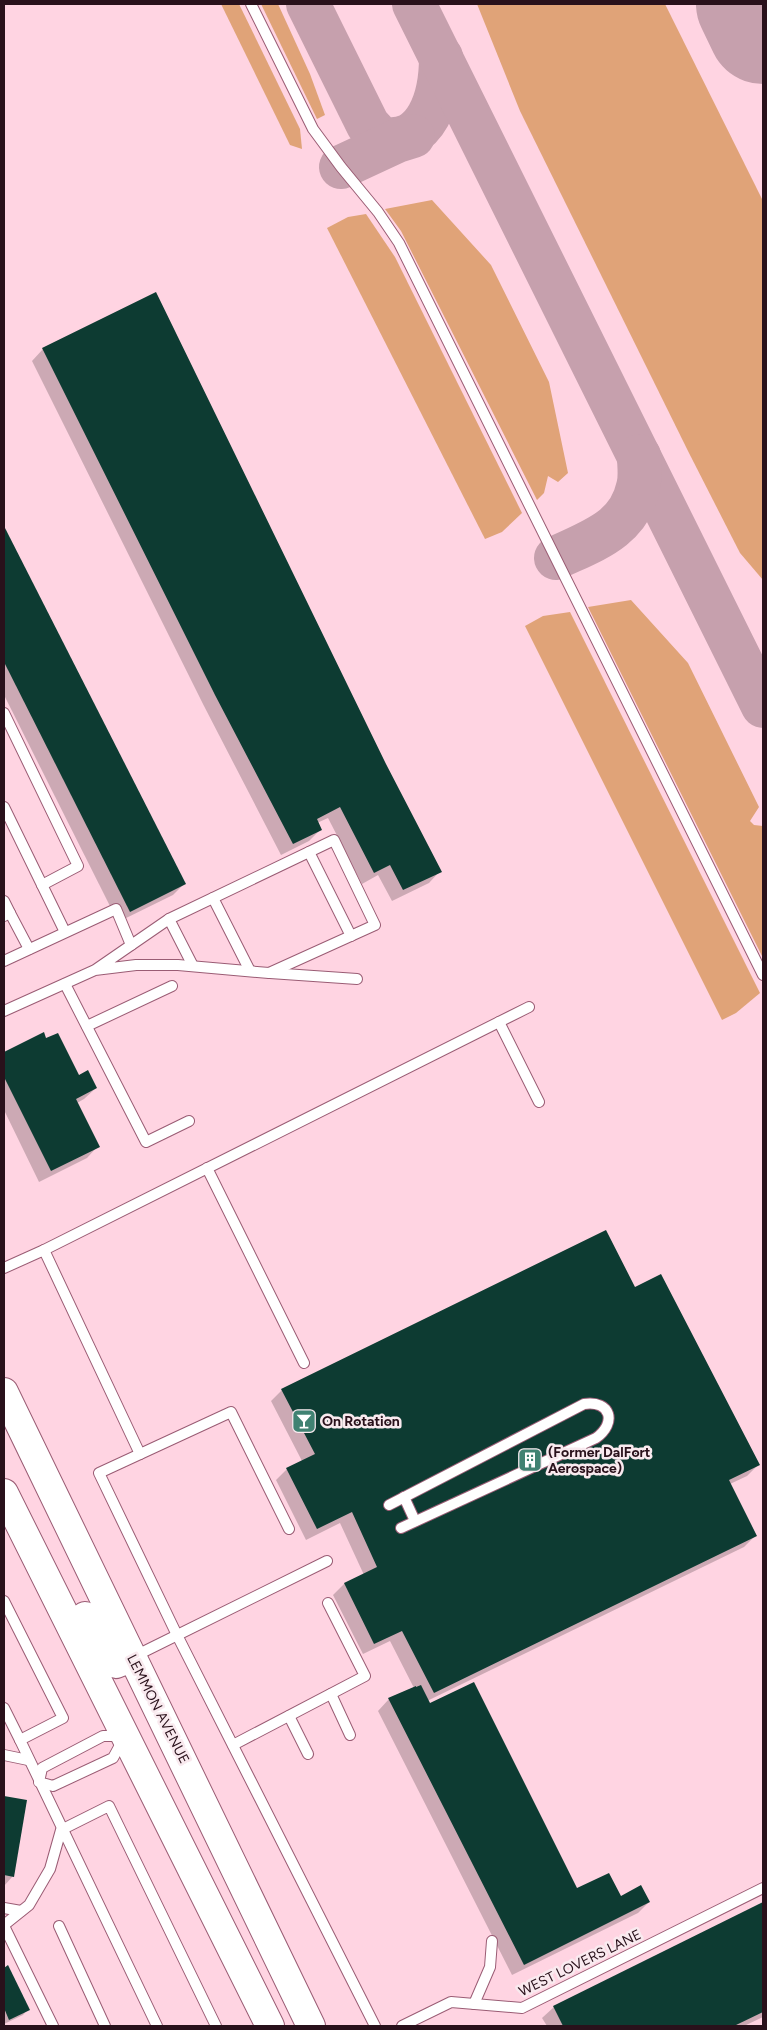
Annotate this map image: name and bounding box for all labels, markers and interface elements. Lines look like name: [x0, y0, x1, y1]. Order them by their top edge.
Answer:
bar icon: On Rotation: [291, 1408, 317, 1434]
place label: On Rotation: [322, 1413, 400, 1430]
place label: (Former DalFort Aerospace): [548, 1444, 651, 1477]
building icon: (Former DalFort Aerospace): [517, 1447, 543, 1473]
street label: LEMMON AVENUE: [123, 1652, 193, 1766]
street label: WEST LOVERS LANE: [516, 1926, 644, 2000]

